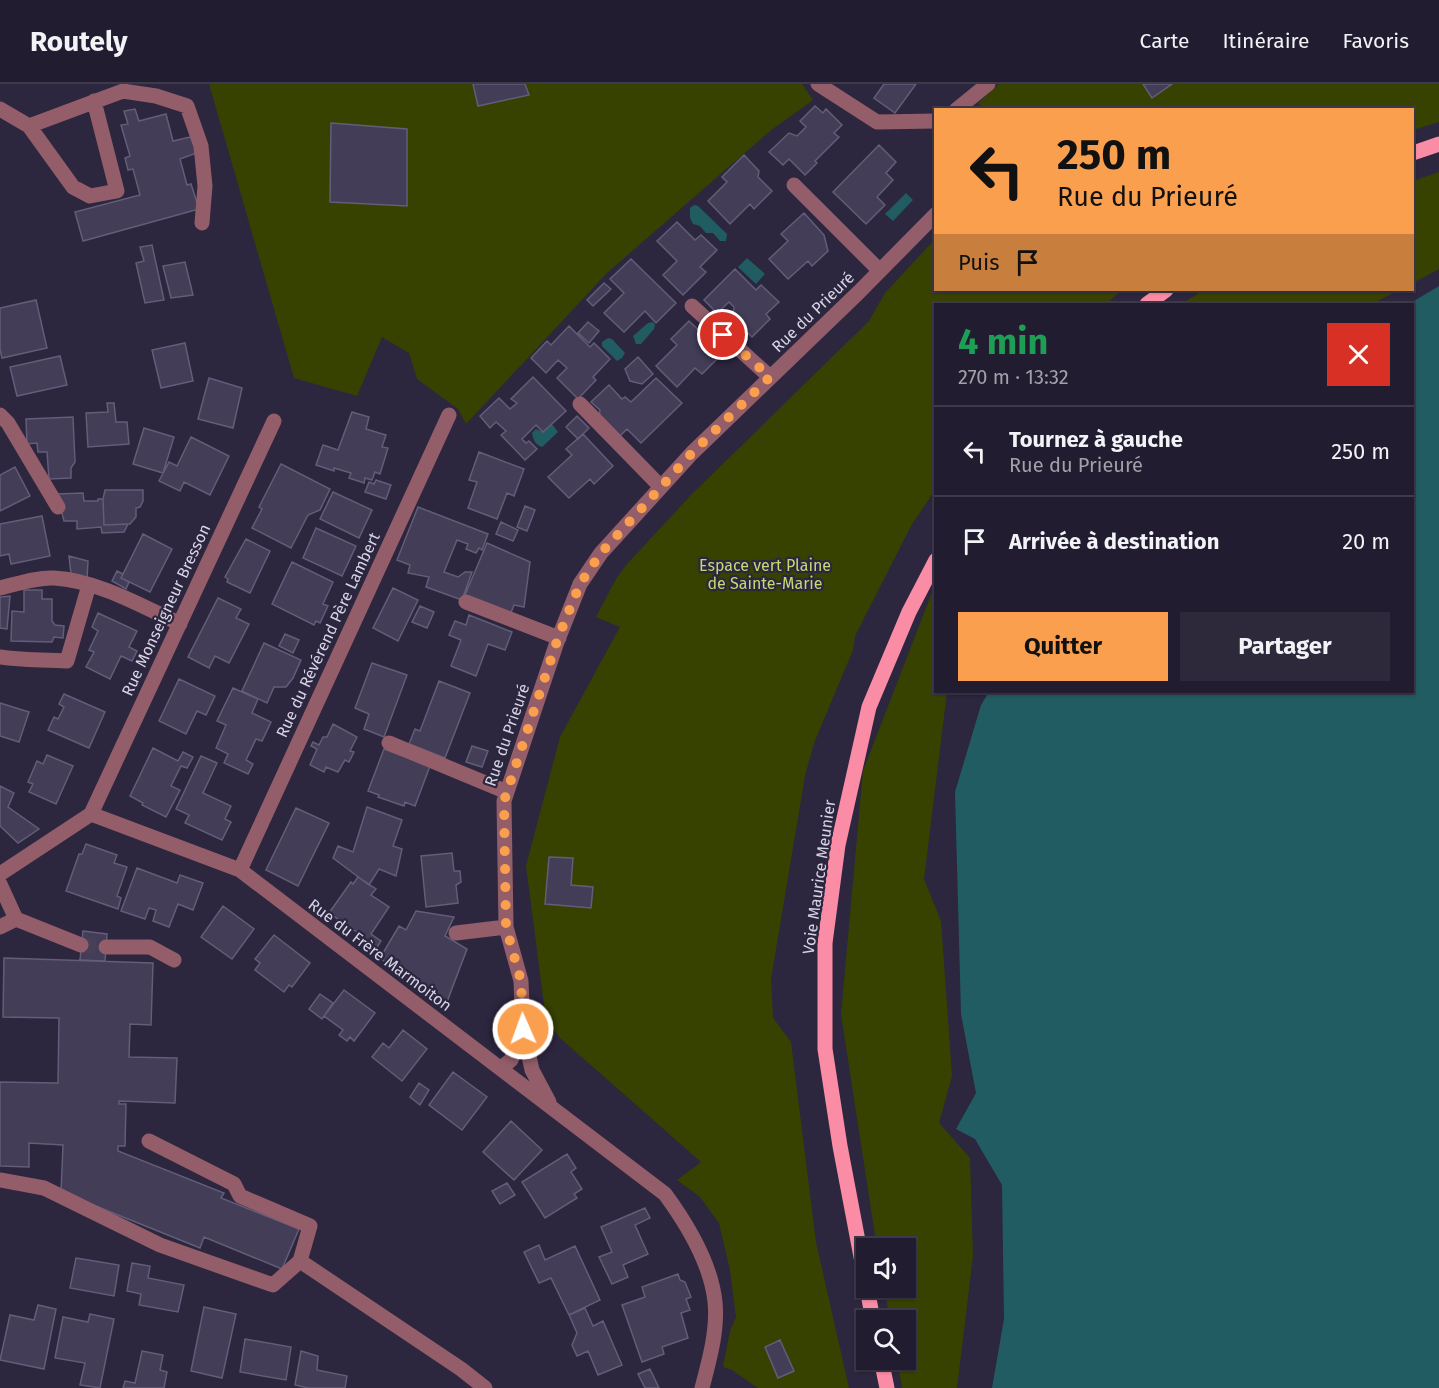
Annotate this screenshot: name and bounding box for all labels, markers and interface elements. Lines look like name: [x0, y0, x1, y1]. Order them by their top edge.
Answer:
text: Routely: [30, 25, 128, 58]
text: Carte: [1140, 28, 1189, 54]
text: Itinéraire: [1222, 28, 1309, 54]
text: Favoris: [1342, 28, 1409, 54]
text: 250 m: [1057, 130, 1171, 180]
icon: left: [958, 132, 1036, 210]
text: Rue du Prieuré: [1057, 181, 1238, 213]
icon: arrive: [1011, 246, 1044, 279]
text: Puis: [958, 249, 999, 276]
street label: Rue du Prieuré: [768, 268, 858, 356]
pin: [697, 309, 748, 360]
icon: arrive: [706, 318, 739, 351]
text: 4 min: [958, 320, 1048, 364]
button: close: [1327, 323, 1390, 386]
text: 270 m · 13:32: [958, 365, 1069, 389]
text: Tournez à gauche: [1009, 426, 1183, 453]
icon: left: [958, 435, 991, 468]
text: 250 m: [1331, 438, 1390, 465]
text: Rue du Prieuré: [1009, 453, 1143, 477]
street label: Rue Monseigneur Bresson: [118, 521, 214, 699]
icon: arrive: [958, 525, 991, 558]
text: Arrivée à destination: [1009, 528, 1219, 555]
text: 20 m: [1342, 528, 1390, 555]
street label: Rue du Révérend Père Lambert: [272, 529, 384, 740]
park label: Espace vert Plaine de Sainte-Marie: [699, 556, 831, 593]
button: Quitter: [958, 612, 1168, 681]
button: Partager: [1180, 612, 1390, 681]
street label: Rue du Prieuré: [481, 681, 533, 789]
street label: Voie Maurice Meunier: [799, 798, 839, 956]
street label: Rue du Frère Marmoiton: [305, 895, 455, 1015]
position arrow: [491, 997, 555, 1061]
map controls: [856, 1238, 916, 1370]
button: sound: [856, 1238, 916, 1298]
button: search: [856, 1310, 916, 1370]

